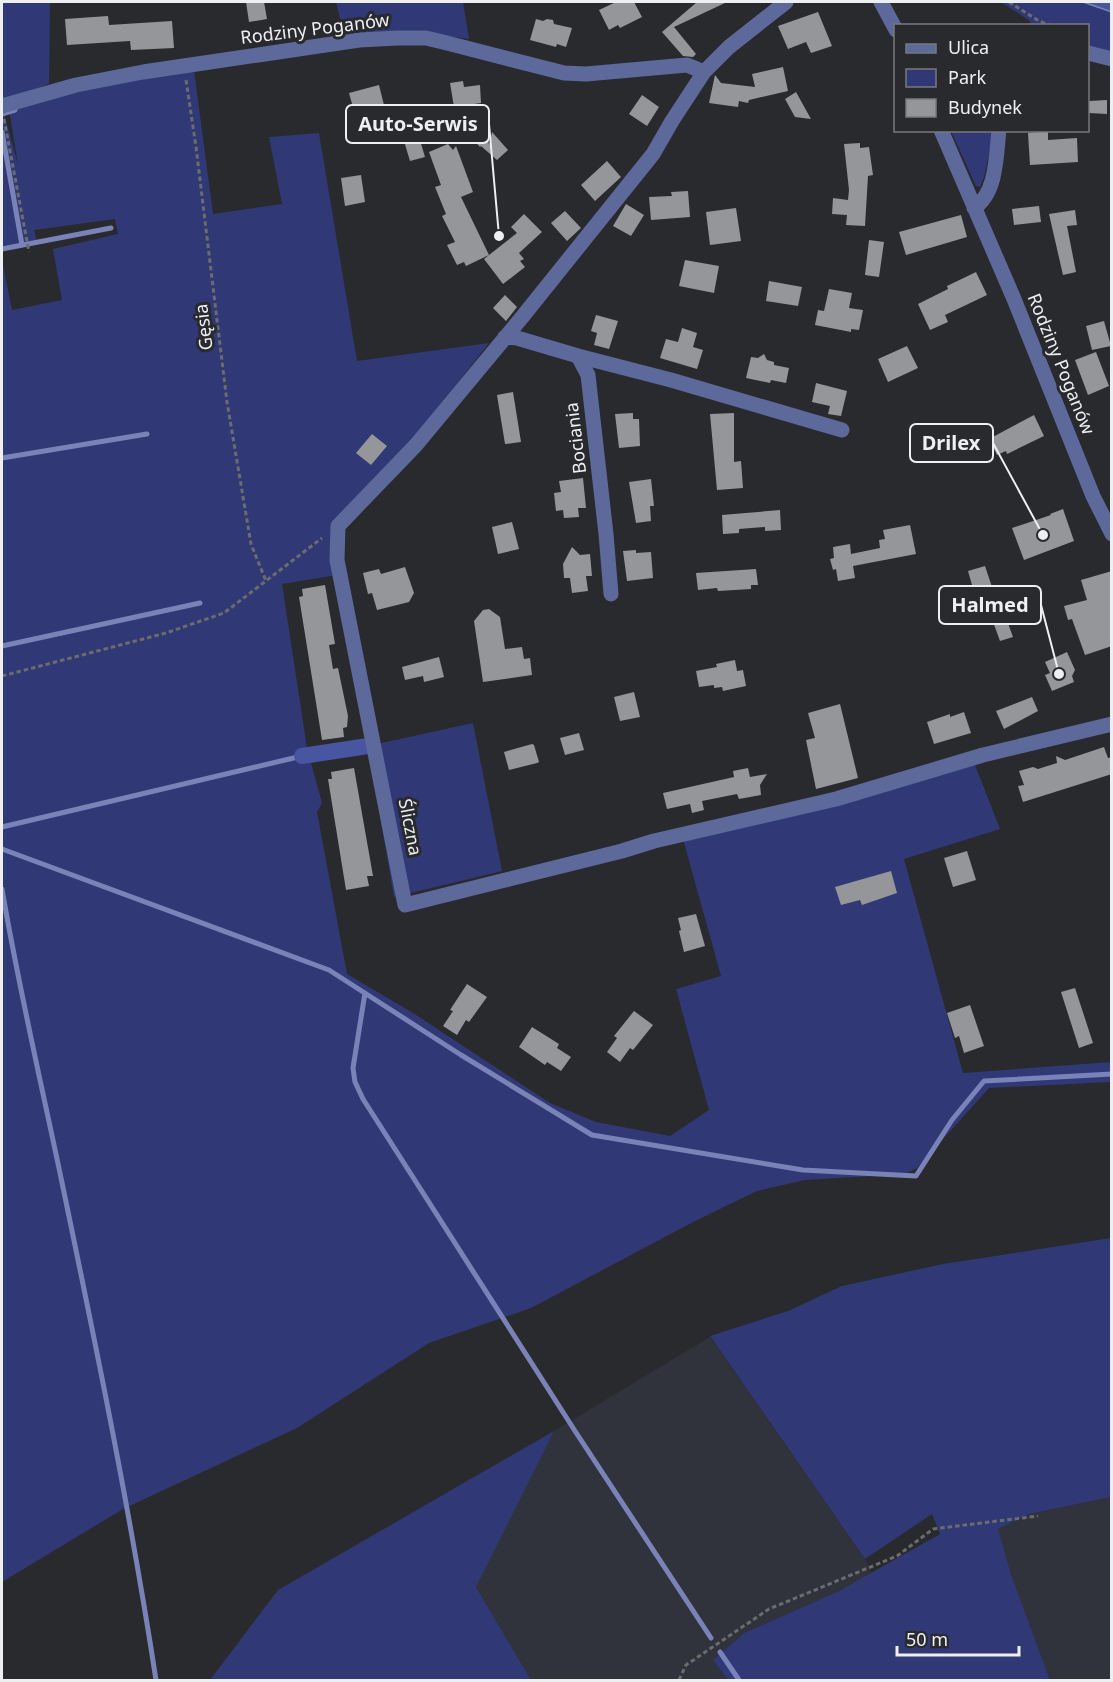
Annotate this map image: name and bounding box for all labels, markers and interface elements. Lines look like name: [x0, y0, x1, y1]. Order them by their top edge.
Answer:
street label: Rodziny Poganów: [239, 7, 391, 49]
legend: [894, 24, 1089, 132]
text: Ulica: [948, 35, 989, 59]
text: Park: [948, 65, 986, 89]
text: Budynek: [948, 95, 1022, 119]
callout: Auto-Serwis: [346, 105, 489, 143]
text: Auto-Serwis: [358, 110, 478, 137]
street label: Rodziny Poganów: [1023, 290, 1101, 438]
street label: Gęsia: [188, 303, 218, 352]
street label: Bociania: [559, 401, 591, 475]
callout: Drilex: [910, 424, 993, 462]
text: Drilex: [922, 429, 981, 456]
callout: Halmed: [939, 586, 1041, 624]
text: Halmed: [951, 591, 1029, 618]
street label: Śliczna: [394, 796, 428, 857]
scale bar: [897, 1619, 1018, 1657]
text: 50 m: [906, 1627, 948, 1651]

